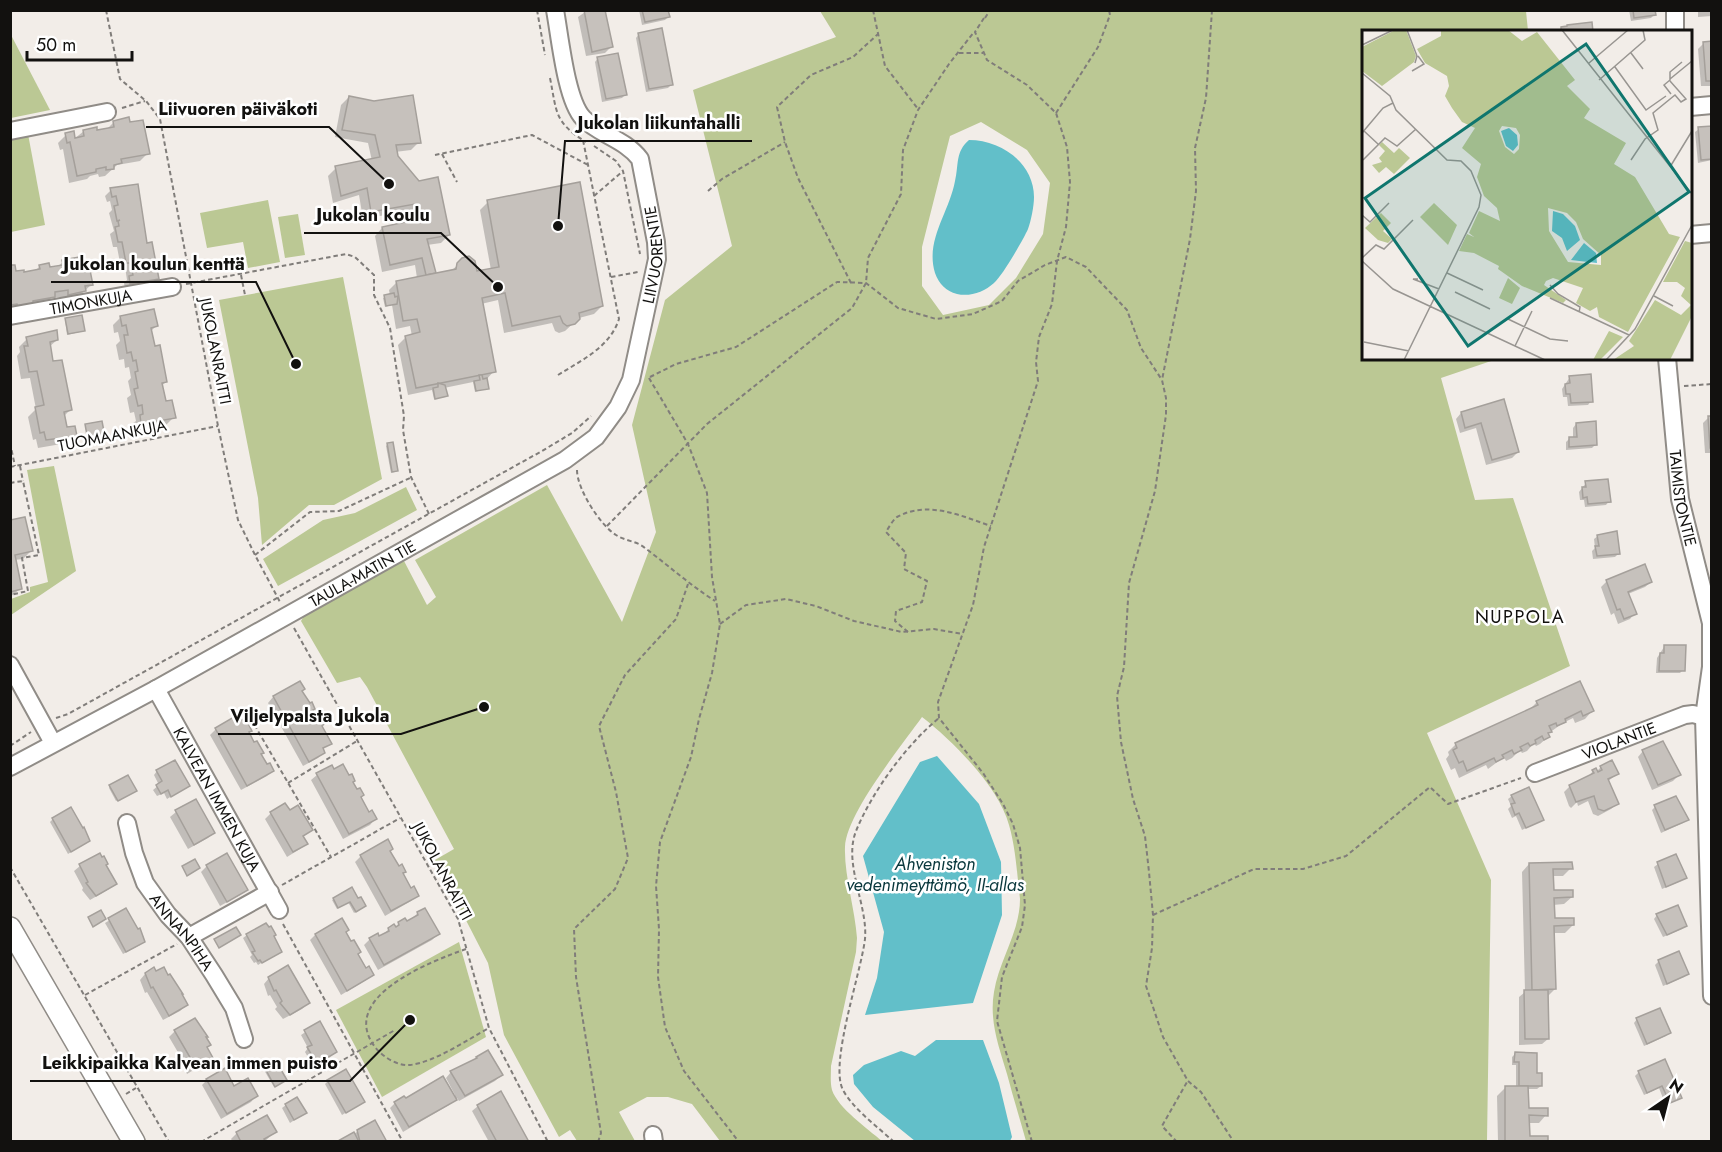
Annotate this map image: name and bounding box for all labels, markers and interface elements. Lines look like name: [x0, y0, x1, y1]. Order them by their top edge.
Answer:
scale bar: [27, 24, 132, 62]
inset map: [1362, 30, 1692, 360]
text: 50 m: [36, 32, 76, 58]
callout: Liivuoren päiväkoti: [146, 91, 329, 127]
text: Liivuoren päiväkoti: [158, 96, 318, 122]
callout: Jukolan liikuntahalli: [565, 105, 752, 141]
text: Jukolan liikuntahalli: [574, 110, 741, 136]
callout: Jukolan koulu: [304, 197, 441, 233]
text: Jukolan koulu: [313, 202, 430, 228]
street label: LIIVUORENTIE: [637, 204, 669, 306]
callout: Jukolan koulun kenttä: [51, 246, 256, 282]
text: Jukolan koulun kenttä: [60, 251, 245, 277]
street label: TIMONKUJA: [48, 283, 134, 321]
street label: JUKOLANRAITTI: [194, 294, 237, 406]
street label: TUOMAANKUJA: [56, 414, 169, 457]
street label: TAIMISTONTIE: [1664, 449, 1702, 549]
street label: TAULA-MATIN TIE: [305, 535, 420, 613]
district label: NUPPOLA: [1475, 604, 1565, 630]
callout: Viljelypalsta Jukola: [218, 698, 401, 734]
text: Viljelypalsta Jukola: [230, 703, 389, 729]
street label: VIOLANTIE: [1579, 716, 1660, 766]
street label: KALVEAN IMMEN KUJA: [167, 723, 266, 876]
street label: JUKOLANRAITTI: [406, 816, 478, 924]
water label: Ahveniston vedenimeyttämö, II-allas: [846, 851, 1025, 898]
street label: ANNANPIHA: [144, 889, 219, 976]
callout: Leikkipaikka Kalvean immen puisto: [30, 1045, 350, 1081]
text: Leikkipaikka Kalvean immen puisto: [42, 1050, 338, 1076]
north arrow: [1638, 1068, 1698, 1128]
text: N: [1665, 1073, 1688, 1099]

